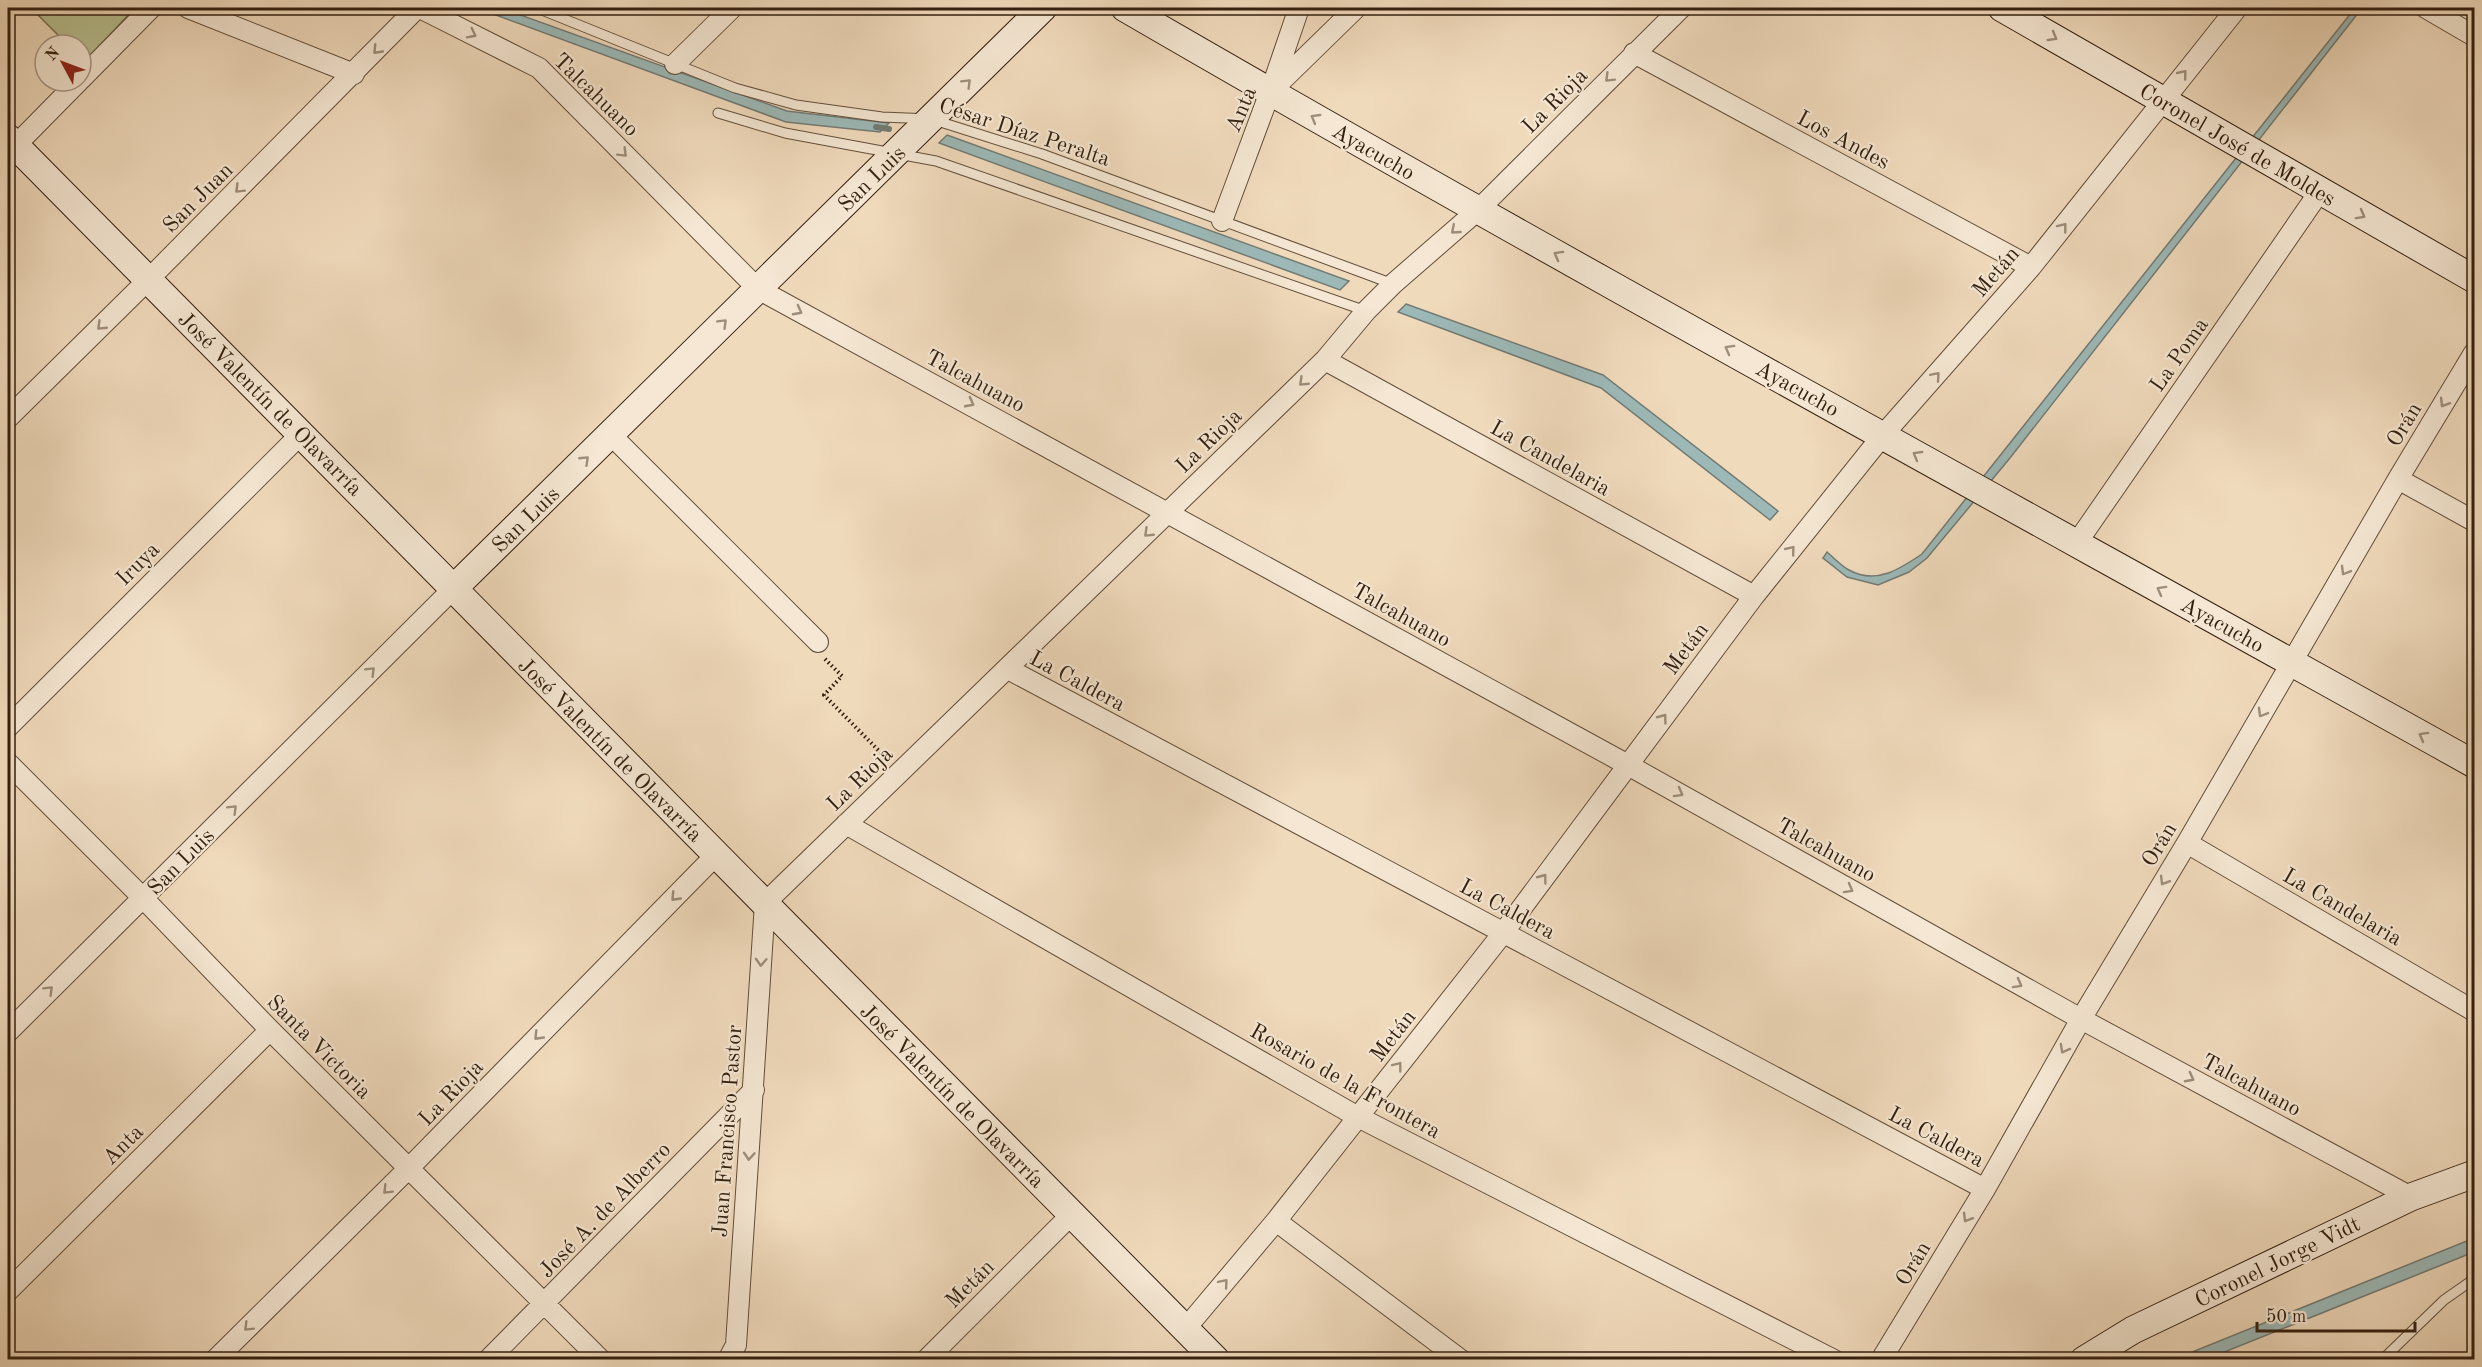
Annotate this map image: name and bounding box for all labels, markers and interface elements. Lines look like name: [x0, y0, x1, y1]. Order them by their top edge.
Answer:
one-way arrow: [466, 27, 476, 38]
one-way arrow: [2047, 29, 2057, 41]
north arrow: [33, 33, 93, 93]
one-way arrow: [373, 42, 384, 53]
text: N: [43, 44, 64, 64]
street label: Talcahuano: [549, 50, 643, 141]
street label: La Rioja: [1519, 64, 1592, 138]
one-way arrow: [2176, 70, 2187, 81]
one-way arrow: [1606, 71, 1617, 82]
one-way arrow: [961, 79, 971, 90]
street label: Coronel José de Moldes: [2135, 81, 2339, 211]
street label: Anta: [1222, 84, 1261, 136]
street label: César Díaz Peralta: [936, 95, 1113, 171]
street label: Los Andes: [1793, 107, 1893, 174]
one-way arrow: [1311, 114, 1321, 125]
street label: Ayacucho: [1328, 120, 1418, 185]
street label: San Luis: [834, 142, 910, 217]
one-way arrow: [617, 146, 627, 157]
street label: San Juan: [159, 159, 238, 238]
one-way arrow: [236, 181, 247, 192]
one-way arrow: [2355, 208, 2365, 219]
one-way arrow: [1452, 223, 1462, 234]
one-way arrow: [2055, 223, 2066, 234]
street label: Metán: [1969, 243, 2024, 302]
one-way arrow: [1554, 250, 1565, 262]
one-way arrow: [792, 304, 802, 315]
street label: José Valentín de Olavarría: [173, 308, 366, 501]
street label: La Poma: [2146, 314, 2213, 396]
one-way arrow: [98, 319, 108, 330]
one-way arrow: [716, 319, 727, 330]
one-way arrow: [1725, 345, 1735, 356]
street label: Talcahuano: [922, 346, 1028, 417]
street label: Ayacucho: [1752, 358, 1842, 422]
one-way arrow: [1929, 372, 1940, 382]
one-way arrow: [1299, 375, 1309, 386]
one-way arrow: [963, 396, 974, 407]
one-way arrow: [2440, 397, 2452, 407]
street label: Orán: [2383, 399, 2426, 451]
street label: La Rioja: [1172, 405, 1247, 478]
street label: La Candelaria: [1486, 417, 1614, 501]
one-way arrow: [1913, 451, 1923, 462]
one-way arrow: [578, 456, 588, 467]
street label: San Luis: [488, 483, 564, 558]
one-way arrow: [1145, 525, 1156, 536]
street label: Iruya: [113, 538, 164, 590]
one-way arrow: [1783, 546, 1794, 557]
one-way arrow: [2340, 565, 2352, 575]
street label: Talcahuano: [1348, 580, 1454, 652]
one-way arrow: [2157, 586, 2167, 597]
street label: Ayacucho: [2177, 594, 2267, 658]
street label: Metán: [1660, 619, 1713, 679]
street label: La Caldera: [1026, 647, 1129, 716]
street label: José Valentín de Olavarría: [513, 654, 706, 847]
one-way arrow: [363, 668, 374, 679]
one-way arrow: [2258, 707, 2270, 717]
one-way arrow: [1655, 713, 1666, 724]
one-way arrow: [2419, 731, 2430, 743]
street label: La Rioja: [823, 743, 898, 816]
one-way arrow: [1672, 786, 1683, 797]
one-way arrow: [226, 805, 236, 816]
street label: Talcahuano: [1773, 815, 1879, 887]
street label: Orán: [2138, 819, 2181, 871]
street label: San Luis: [144, 825, 219, 900]
street label: La Candelaria: [2279, 865, 2405, 951]
one-way arrow: [1536, 874, 1547, 885]
street label: La Caldera: [1456, 875, 1559, 944]
one-way arrow: [2159, 875, 2171, 885]
one-way arrow: [1842, 882, 1853, 893]
one-way arrow: [671, 889, 682, 900]
one-way arrow: [755, 957, 768, 966]
one-way arrow: [2012, 977, 2023, 989]
one-way arrow: [42, 987, 53, 998]
street label: Santa Victoria: [262, 991, 375, 1104]
street label: José Valentín de Olavarría: [855, 1000, 1048, 1193]
street label: Metán: [1367, 1006, 1420, 1066]
street label: Rosario de la Frontera: [1246, 1020, 1444, 1143]
street label: Juan Francisco Pastor: [710, 1024, 746, 1238]
one-way arrow: [535, 1029, 546, 1040]
one-way arrow: [2060, 1042, 2071, 1053]
street label: Talcahuano: [2198, 1050, 2304, 1121]
street label: La Rioja: [415, 1056, 488, 1131]
one-way arrow: [1391, 1062, 1402, 1073]
one-way arrow: [2183, 1071, 2194, 1082]
street label: La Caldera: [1885, 1103, 1988, 1172]
street label: Anta: [99, 1121, 148, 1170]
street label: José A. de Alberro: [535, 1139, 675, 1282]
one-way arrow: [743, 1152, 756, 1161]
one-way arrow: [384, 1183, 394, 1194]
one-way arrow: [1963, 1212, 1975, 1222]
street label: Coronel Jorge Vidt: [2192, 1213, 2364, 1312]
street label: Orán: [1892, 1238, 1935, 1290]
street label: Metán: [942, 1256, 999, 1313]
one-way arrow: [1216, 1279, 1227, 1290]
scale bar: [2257, 1295, 2414, 1333]
text: 50 m: [2266, 1308, 2306, 1326]
one-way arrow: [245, 1320, 255, 1331]

